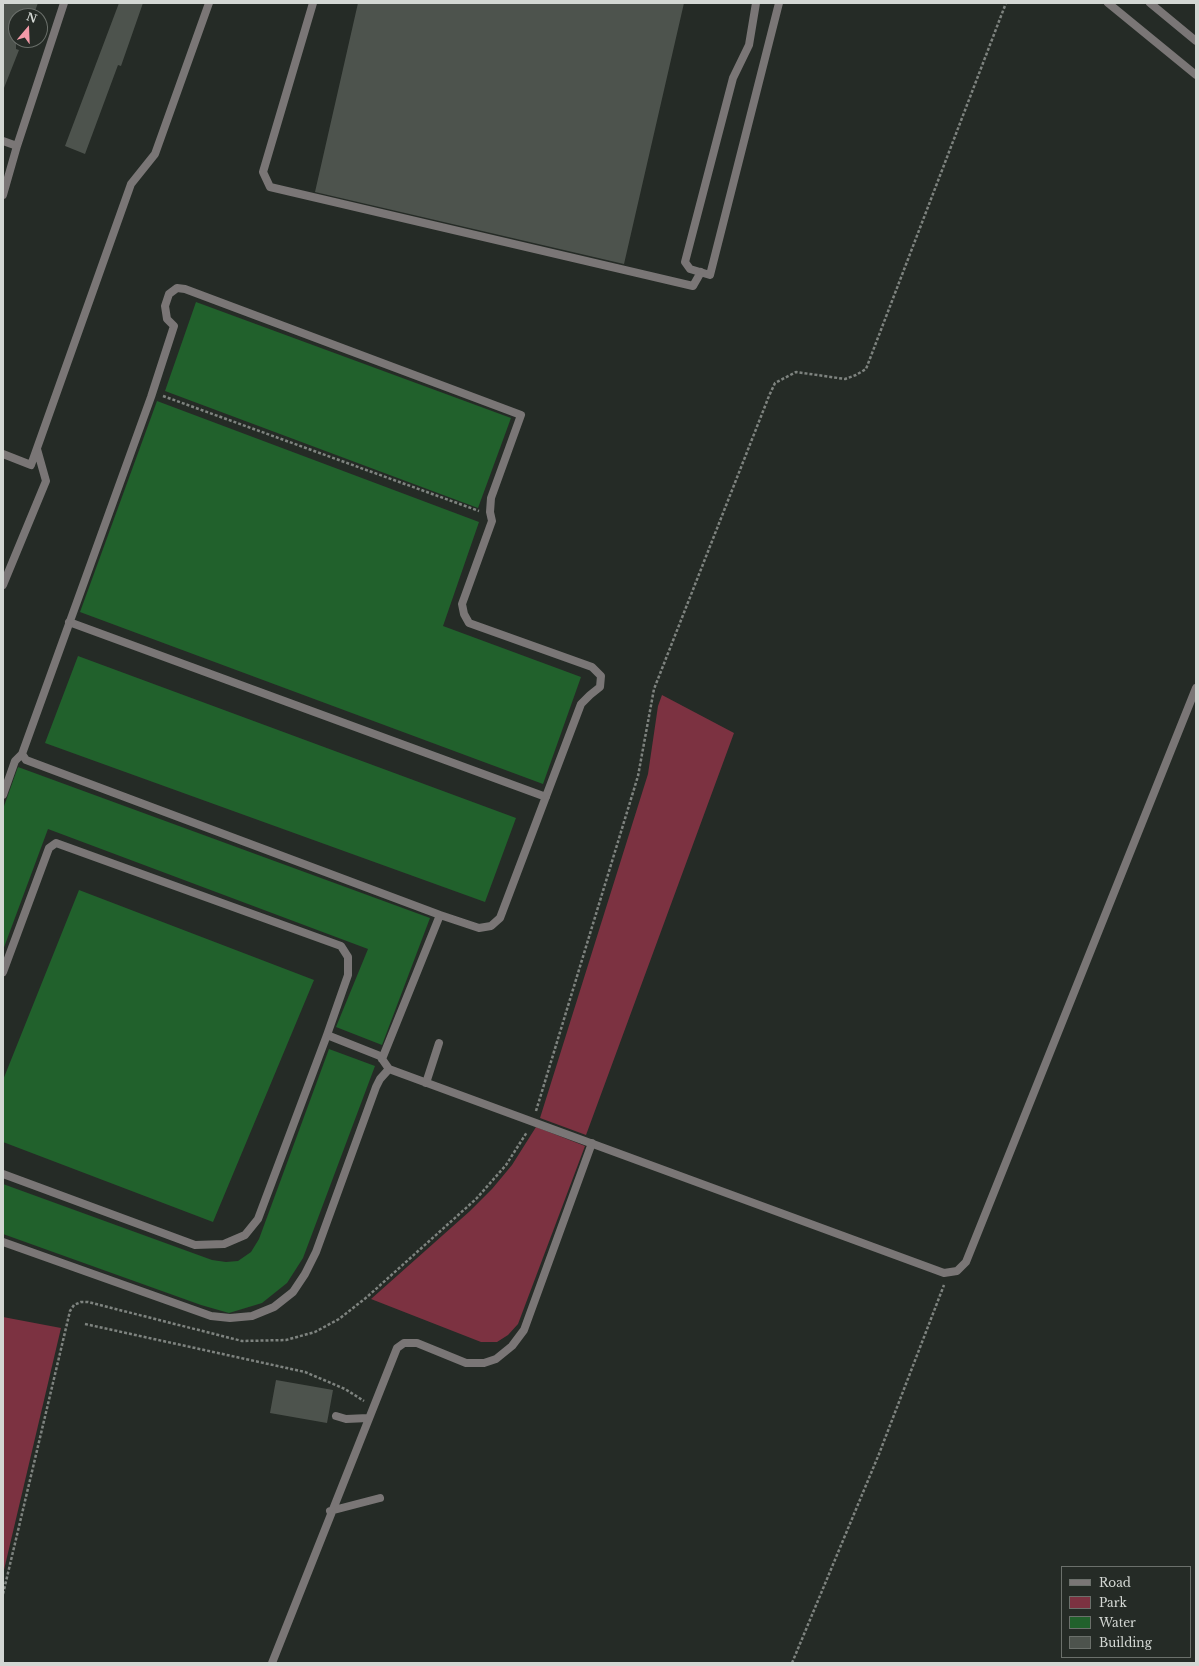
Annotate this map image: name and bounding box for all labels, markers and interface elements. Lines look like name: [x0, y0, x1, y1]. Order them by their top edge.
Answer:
north arrow: [8, 8, 48, 48]
text: N: [24, 9, 39, 26]
legend: [1061, 1566, 1191, 1658]
text: Road: [1099, 1575, 1131, 1590]
text: Park: [1099, 1595, 1127, 1610]
text: Water: [1099, 1615, 1136, 1630]
text: Building: [1099, 1635, 1152, 1650]

